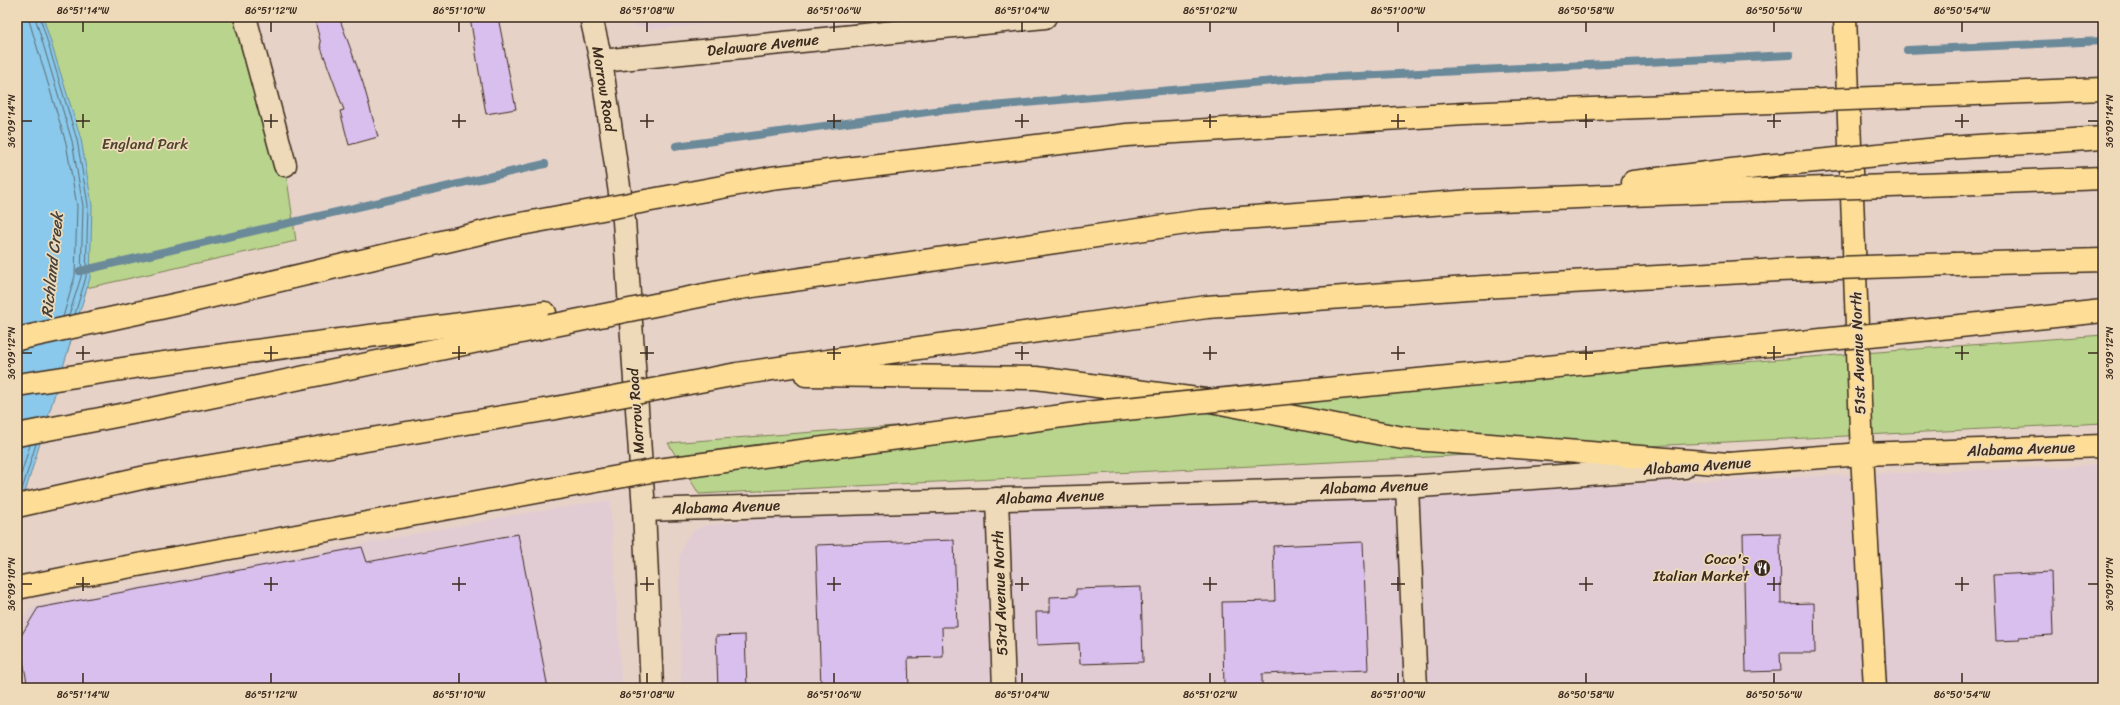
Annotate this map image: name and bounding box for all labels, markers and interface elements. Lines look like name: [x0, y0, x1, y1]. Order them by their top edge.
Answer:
text: 86°51'14"W: [57, 2, 110, 20]
text: 86°51'12"W: [245, 2, 297, 20]
text: 86°51'10"W: [433, 2, 486, 20]
text: 86°51'08"W: [620, 2, 674, 20]
text: 86°51'06"W: [807, 2, 861, 20]
text: 86°51'04"W: [995, 2, 1050, 20]
text: 86°51'02"W: [1183, 2, 1237, 20]
text: 86°51'00"W: [1371, 2, 1426, 20]
text: 86°50'58"W: [1558, 2, 1614, 20]
text: 86°50'56"W: [1746, 2, 1802, 20]
text: 86°50'54"W: [1934, 2, 1990, 20]
street label: Delaware Avenue: [706, 26, 821, 64]
street label: Morrow Road: [584, 44, 624, 135]
text: 36°09'14"N: [3, 94, 21, 148]
text: 36°09'14"N: [2101, 94, 2119, 148]
park label: England Park: [102, 131, 189, 157]
water label: Richland Creek: [32, 209, 72, 319]
street label: 51st Avenue North: [1843, 291, 1873, 415]
text: 36°09'12"N: [3, 327, 21, 379]
text: 36°09'12"N: [2101, 327, 2119, 379]
street label: Morrow Road: [620, 366, 652, 455]
street label: Alabama Avenue: [1966, 434, 2075, 464]
street label: Alabama Avenue: [1641, 449, 1752, 483]
street label: Alabama Avenue: [1319, 472, 1428, 502]
street label: Alabama Avenue: [995, 482, 1104, 512]
street label: Alabama Avenue: [671, 492, 780, 522]
street label: 53rd Avenue North: [985, 530, 1015, 656]
place label: Coco's Italian Market: [1652, 546, 1750, 589]
text: 36°09'10"N: [3, 557, 21, 611]
text: 36°09'10"N: [2101, 557, 2119, 611]
restaurant icon: Coco's Italian Market: [1752, 558, 1772, 578]
text: 86°51'14"W: [57, 686, 110, 704]
text: 86°51'12"W: [245, 686, 297, 704]
text: 86°51'10"W: [433, 686, 486, 704]
text: 86°51'08"W: [620, 686, 674, 704]
text: 86°51'06"W: [807, 686, 861, 704]
text: 86°51'04"W: [995, 686, 1050, 704]
text: 86°51'02"W: [1183, 686, 1237, 704]
text: 86°51'00"W: [1371, 686, 1426, 704]
text: 86°50'58"W: [1558, 686, 1614, 704]
text: 86°50'56"W: [1746, 686, 1802, 704]
text: 86°50'54"W: [1934, 686, 1990, 704]

